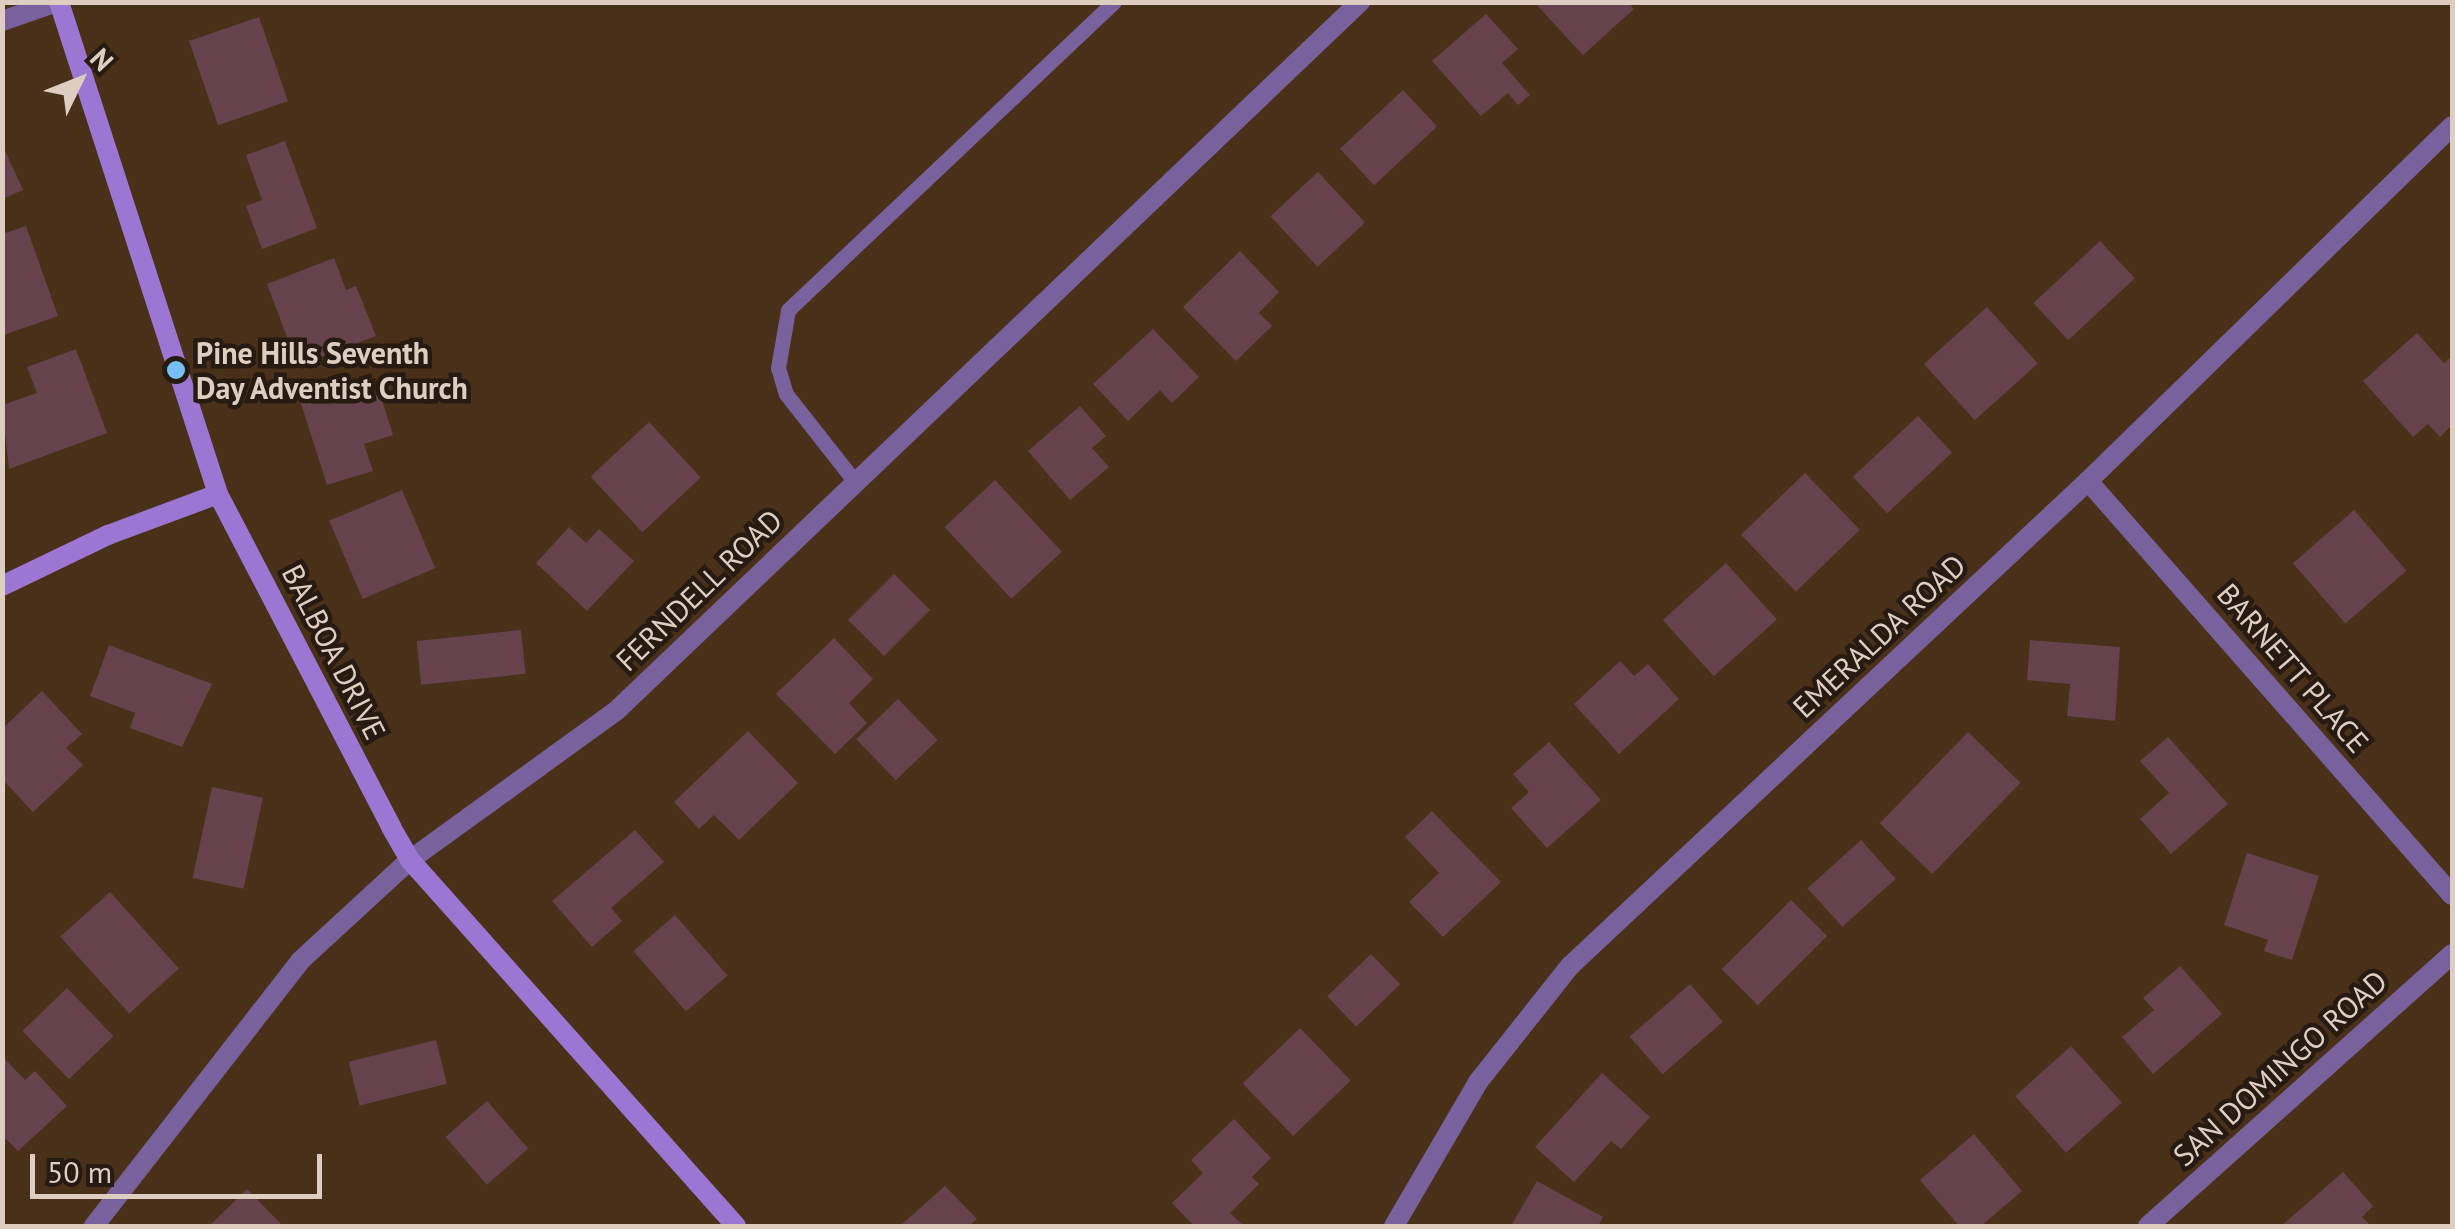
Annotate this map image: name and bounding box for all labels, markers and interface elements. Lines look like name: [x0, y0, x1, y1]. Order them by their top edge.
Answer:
north arrow: [30, 30, 130, 130]
text: N: [82, 40, 122, 79]
place label: Pine Hills Seventh Day Adventist Church: [196, 335, 471, 406]
marker: Pine Hills Seventh Day Adventist Church: [165, 359, 187, 381]
street label: FERNDELL ROAD: [608, 501, 790, 679]
street label: EMERALDA ROAD: [1785, 546, 1973, 726]
street label: BALBOA DRIVE: [274, 558, 394, 746]
street label: BARNETT PLACE: [2209, 576, 2377, 760]
street label: SAN DOMINGO ROAD: [2166, 963, 2394, 1173]
scale bar: [35, 1134, 328, 1196]
text: 50 m: [47, 1152, 112, 1191]

